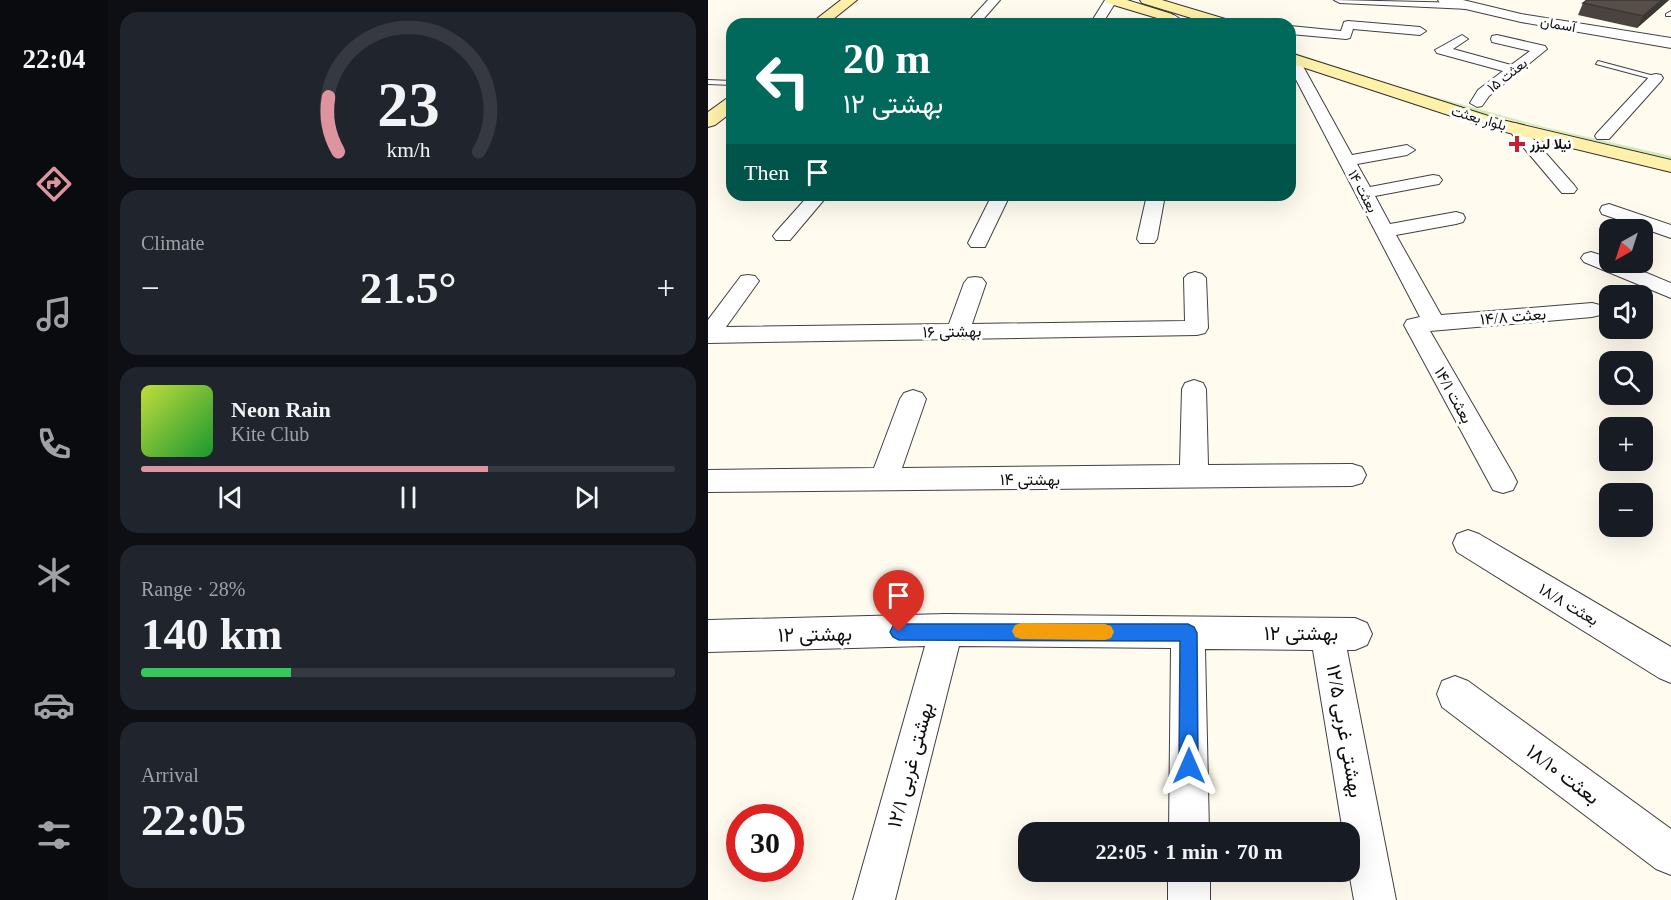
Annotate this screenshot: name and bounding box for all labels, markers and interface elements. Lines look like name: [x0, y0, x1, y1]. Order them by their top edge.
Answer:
street label: آسمان: [1539, 14, 1578, 36]
text: 20 m: [843, 36, 931, 82]
icon: left: [744, 42, 822, 120]
text: 22:04: [23, 44, 86, 74]
street label: بعثت ۱۵: [1485, 55, 1531, 96]
text: 23: [377, 70, 439, 139]
text: ۱۲ بهشتی: [843, 89, 943, 119]
street label: بلوار بعثت: [1449, 103, 1508, 134]
marker: نیلا لیزر: [1508, 135, 1526, 153]
place label: نیلا لیزر: [1529, 137, 1571, 153]
text: km/h: [386, 138, 430, 162]
icon: arrive: [801, 156, 834, 189]
text: Then: [744, 160, 789, 185]
icon: directions: [33, 163, 75, 205]
street label: بعثت ۱۴: [1344, 168, 1380, 215]
north arrow: [1599, 219, 1653, 273]
map controls: [1599, 219, 1653, 537]
text: Climate: [141, 232, 204, 254]
text: 21.5°: [360, 263, 456, 313]
text: −: [141, 270, 160, 306]
text: +: [656, 270, 675, 306]
button: sound: [1599, 285, 1653, 339]
icon: music: [33, 293, 75, 335]
street label: ۱۴/۸ بعثت: [1479, 305, 1547, 329]
street label: ۱۶ بهشتی: [923, 322, 982, 343]
button: search: [1599, 351, 1653, 405]
street label: ۱۴/۱ بعثت: [1430, 364, 1476, 427]
text: Neon Rain: [231, 397, 331, 422]
button: +: [1599, 417, 1653, 471]
icon: phone: [33, 423, 75, 465]
text: Kite Club: [231, 423, 309, 445]
street label: ۱۴ بهشتی: [1000, 471, 1060, 490]
icon: previous: [214, 481, 247, 514]
icon: pause: [392, 481, 425, 514]
icon: next: [570, 481, 603, 514]
button: −: [1599, 483, 1653, 537]
icon: climate: [33, 554, 75, 596]
pin: [873, 570, 924, 632]
text: Range · 28%: [141, 578, 245, 600]
icon: arrive: [882, 579, 915, 612]
street label: ۱۸/۸ بعثت: [1535, 580, 1602, 630]
text: 140 km: [141, 609, 282, 659]
street label: ۱۲ بهشتی: [778, 622, 852, 648]
street label: ۱۲ بهشتی: [1264, 622, 1338, 646]
street label: ۱۲/۵ بهشتی غربی: [1320, 663, 1368, 800]
icon: car: [33, 684, 75, 726]
street label: ۱۲/۱ بهشتی غربی: [883, 700, 939, 831]
position arrow: [1157, 734, 1221, 798]
street label: ۱۸/۱۰ بعثت: [1522, 740, 1604, 809]
text: Arrival: [141, 764, 199, 786]
text: 22:05: [141, 795, 246, 845]
speed limit sign: 30: [726, 804, 804, 882]
icon: filters: [33, 814, 75, 856]
text: 22:05 · 1 min · 70 m: [1096, 839, 1283, 864]

